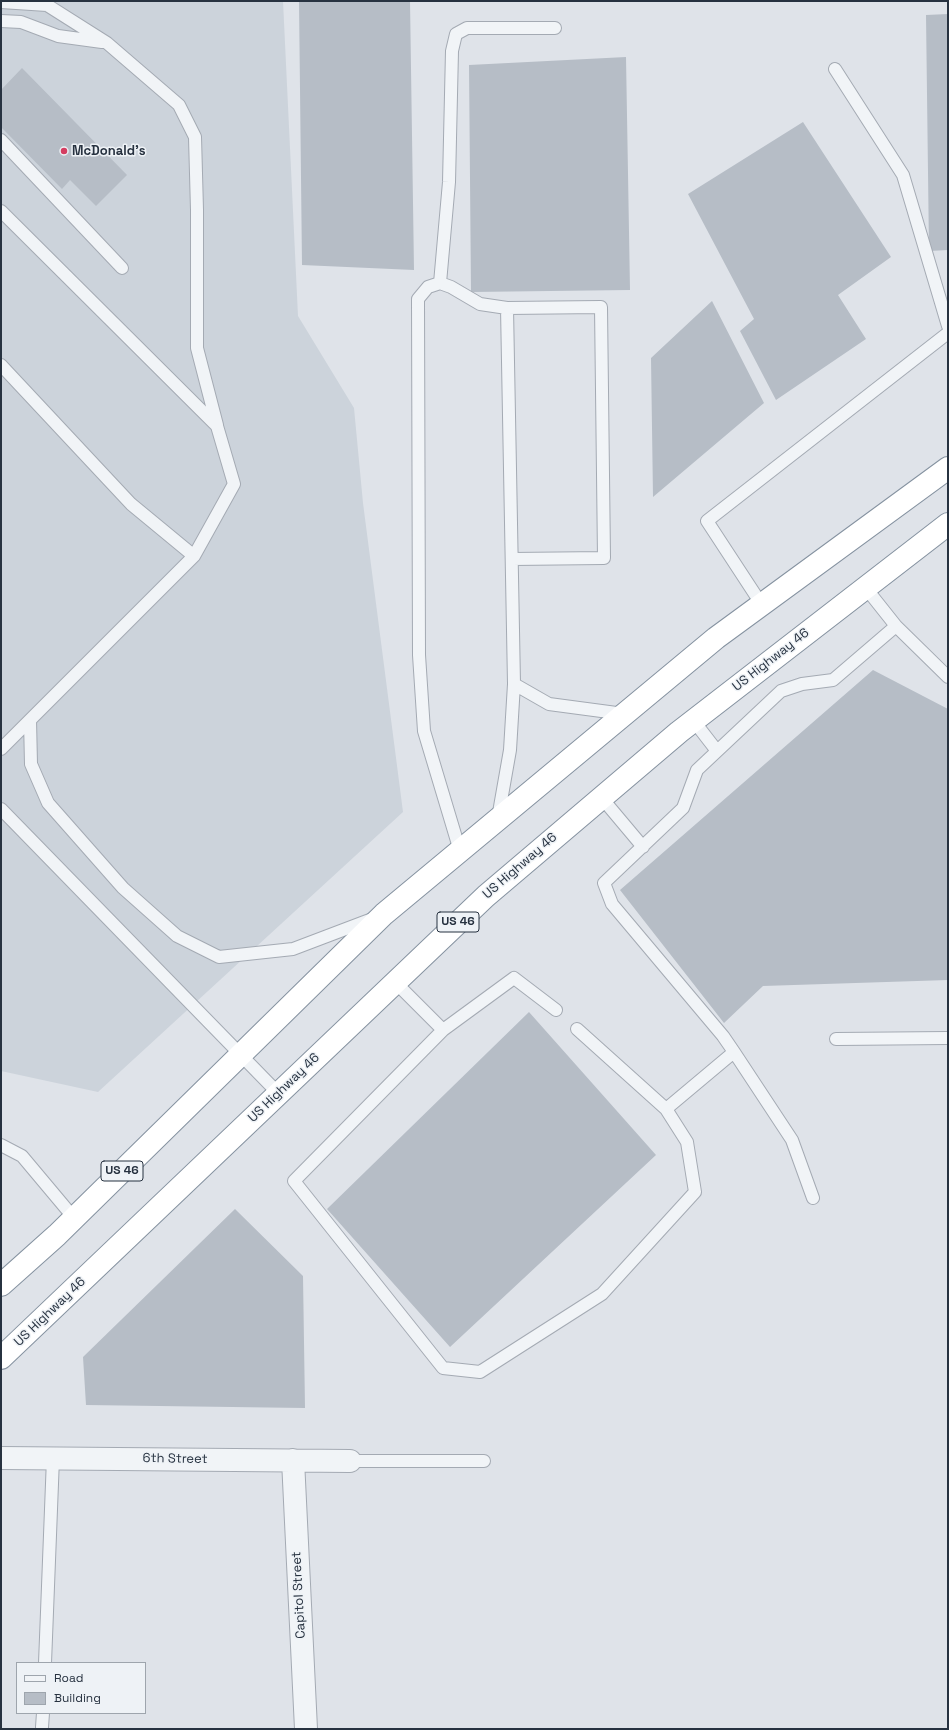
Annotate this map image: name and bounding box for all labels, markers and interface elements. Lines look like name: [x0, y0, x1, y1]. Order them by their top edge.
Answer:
place label: McDonald's: [72, 143, 145, 159]
marker: McDonald's: [59, 146, 69, 156]
street label: US Highway 46: [730, 625, 812, 695]
street label: US Highway 46: [480, 830, 560, 902]
road number: US 46: [437, 912, 479, 932]
street label: US Highway 46: [245, 1050, 323, 1126]
road number: US 46: [101, 1161, 143, 1181]
street label: US Highway 46: [11, 1274, 89, 1350]
street label: 6th Street: [142, 1451, 208, 1467]
street label: Capitol Street: [289, 1551, 309, 1639]
legend: [16, 1662, 146, 1714]
text: Road: [54, 1670, 83, 1686]
text: Building: [54, 1690, 101, 1706]

